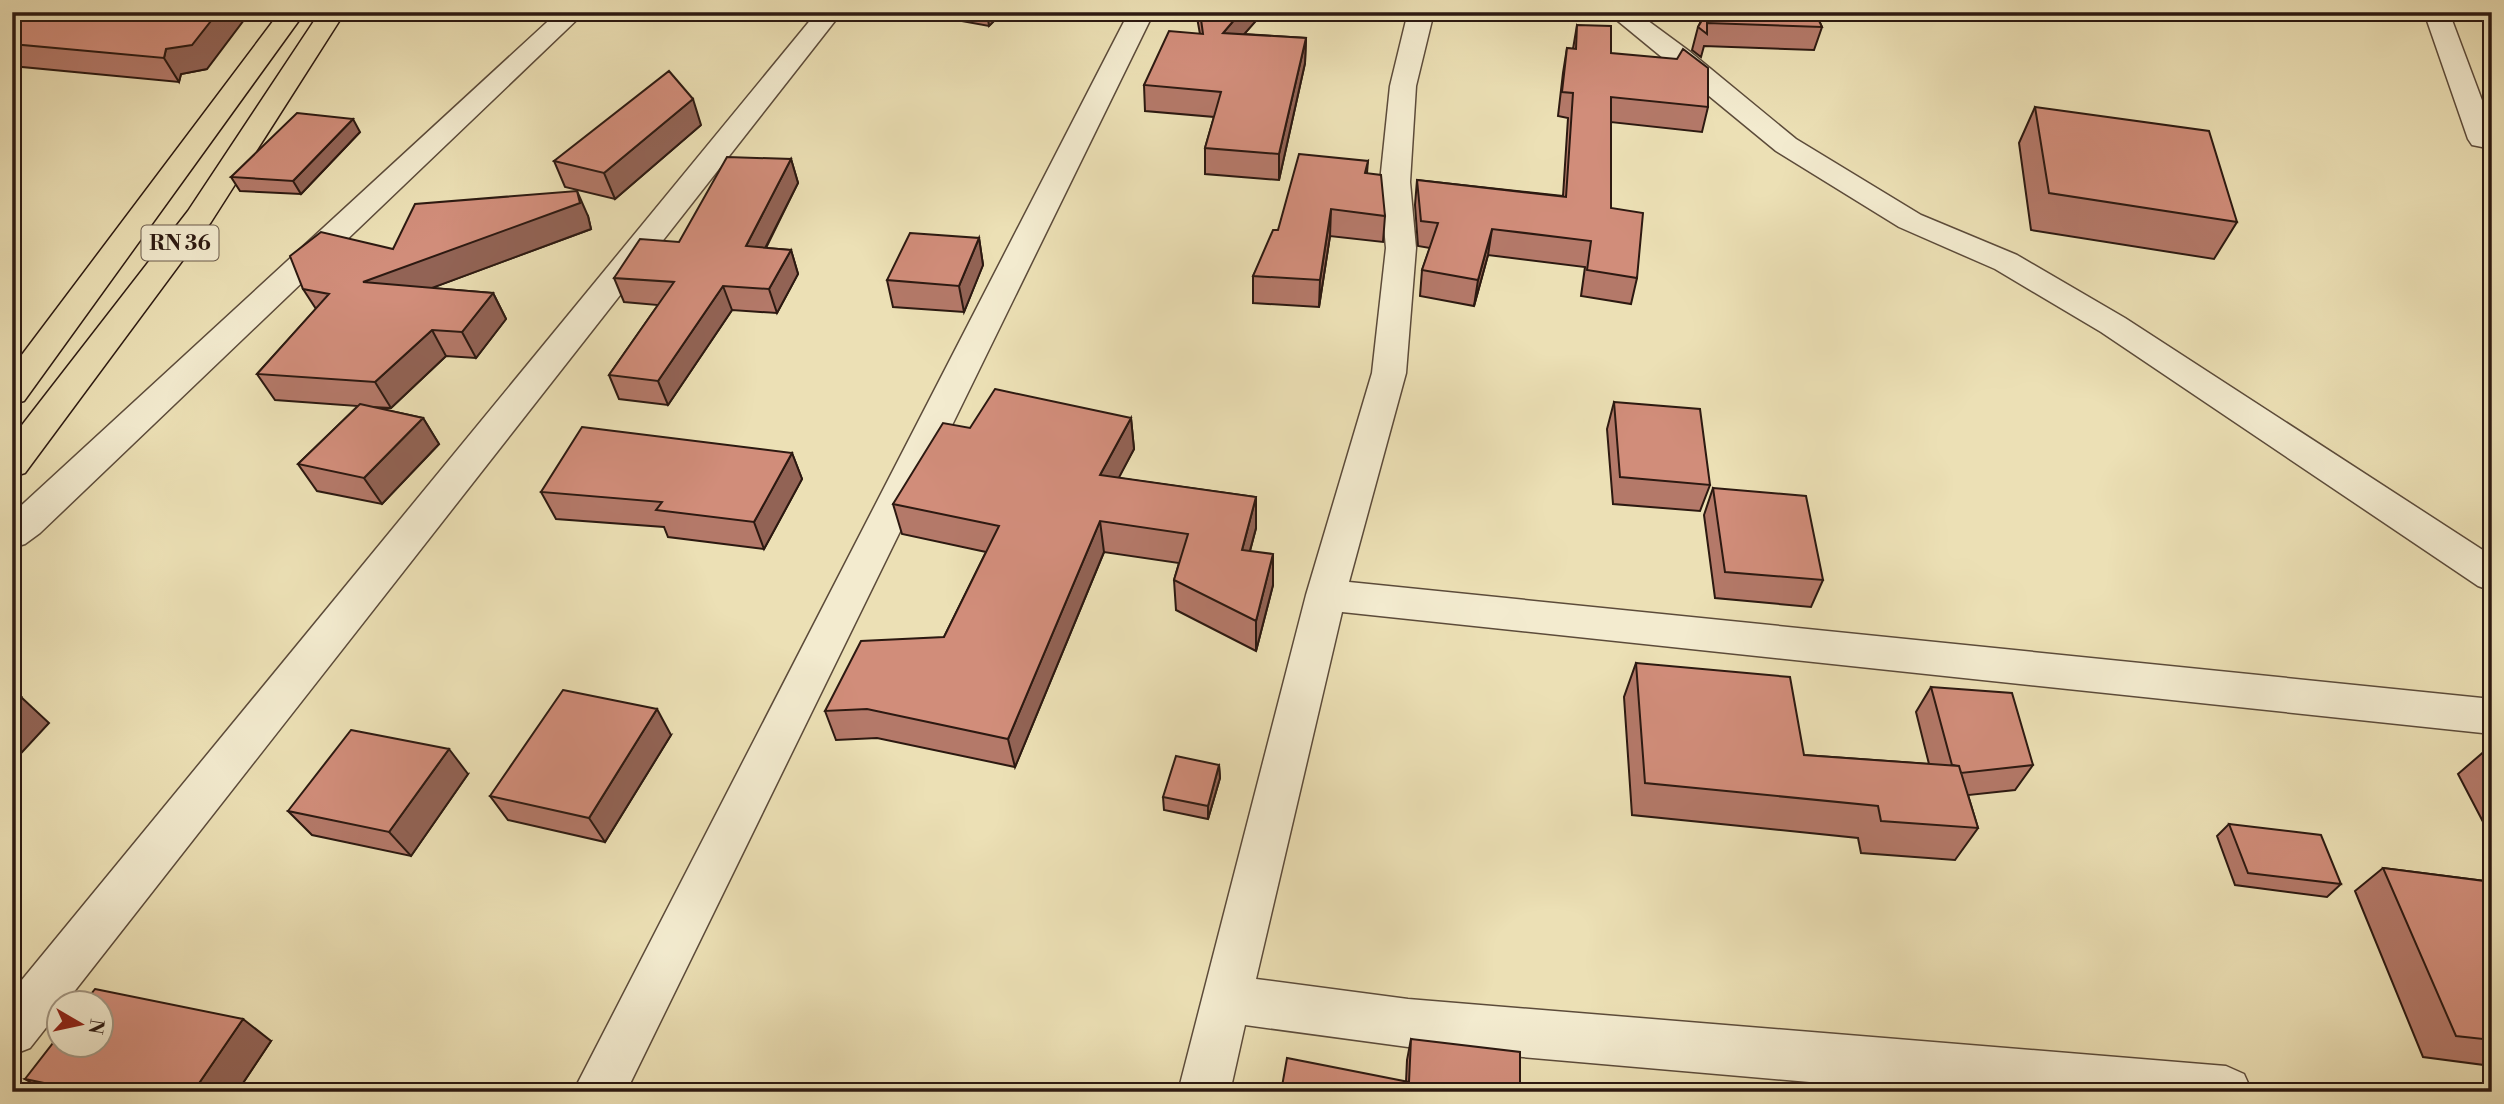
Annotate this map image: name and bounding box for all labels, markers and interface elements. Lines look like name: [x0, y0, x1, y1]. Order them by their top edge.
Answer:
road number: RN 36: [142, 226, 218, 260]
north arrow: [46, 988, 116, 1058]
text: N: [83, 1017, 109, 1036]

